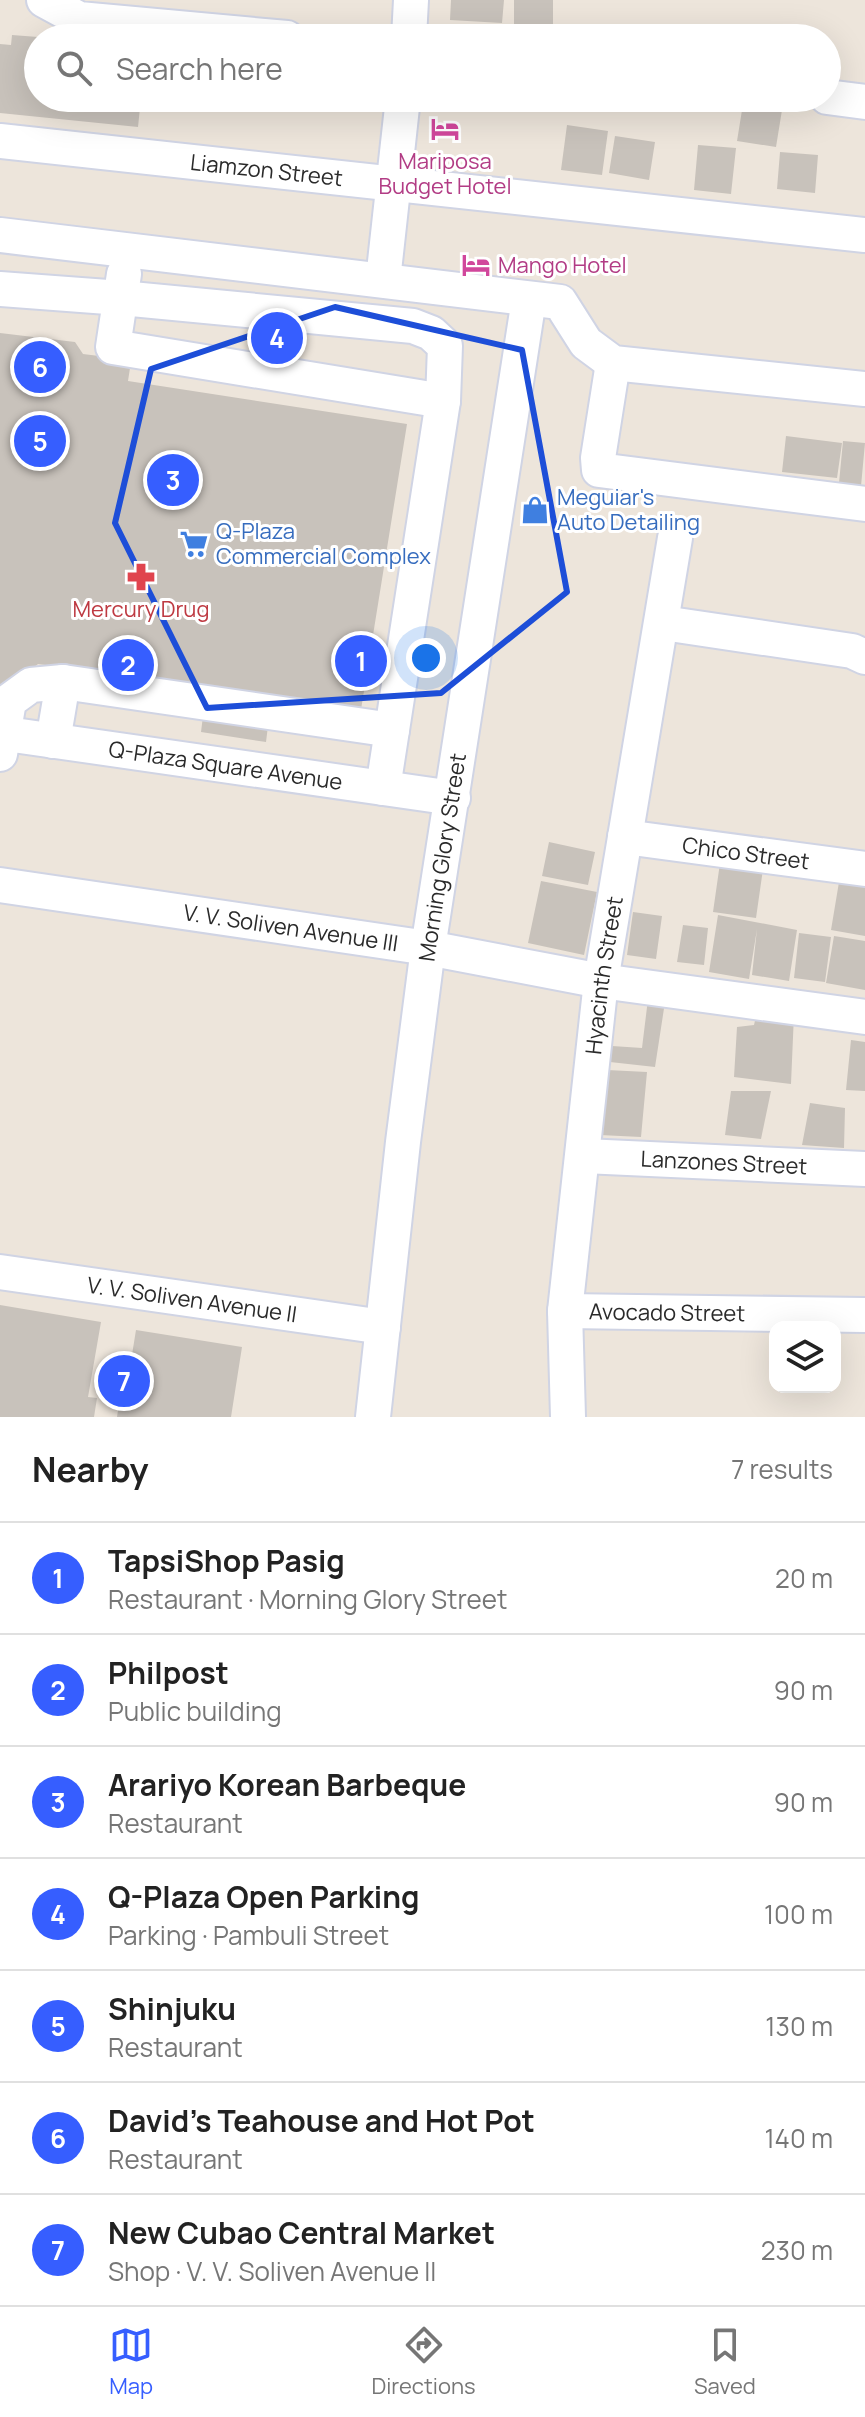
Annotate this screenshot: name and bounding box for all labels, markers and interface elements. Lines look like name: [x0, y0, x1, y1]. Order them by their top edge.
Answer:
search box: [24, 24, 841, 112]
icon: search: [52, 46, 96, 90]
text: Search here: [116, 48, 283, 89]
hotel icon: Mariposa Budget Hotel: [430, 114, 460, 144]
place label: Mariposa Budget Hotel: [378, 146, 512, 201]
street label: Liamzon Street: [189, 147, 344, 193]
hotel icon: Mango Hotel: [461, 250, 491, 280]
place label: Mango Hotel: [498, 250, 627, 280]
pin: 4: [251, 308, 303, 368]
pin: 6: [14, 337, 66, 397]
pin: 5: [14, 411, 66, 471]
pin: 3: [147, 450, 199, 510]
place label: Meguiar's Auto Detailing: [557, 482, 700, 537]
shop icon: Meguiar's Auto Detailing: [520, 495, 550, 525]
place label: Q-Plaza Commercial Complex: [216, 516, 431, 571]
supermarket icon: Q-Plaza Commercial Complex: [179, 529, 209, 559]
pharmacy icon: Mercury Drug: [126, 562, 156, 592]
place label: Mercury Drug: [73, 594, 209, 624]
pin: 1: [335, 631, 387, 691]
pin: 2: [102, 635, 154, 695]
your location: [406, 638, 446, 678]
street label: Q-Plaza Square Avenue: [107, 734, 345, 797]
street label: Morning Glory Street: [411, 751, 473, 963]
street label: Chico Street: [681, 830, 811, 876]
street label: Hyacinth Street: [578, 894, 630, 1056]
street label: V. V. Soliven Avenue III: [181, 897, 400, 958]
street label: Lanzones Street: [640, 1144, 808, 1181]
street label: V. V. Soliven Avenue II: [85, 1270, 299, 1329]
street label: Avocado Street: [589, 1296, 746, 1328]
map controls: [769, 1321, 841, 1393]
button: layers: [769, 1321, 841, 1393]
pin: 7: [98, 1351, 150, 1411]
text: Nearby: [32, 1446, 148, 1492]
text: 7 results: [731, 1451, 833, 1487]
text: TapsiShop Pasig: [108, 1540, 345, 1581]
text: 1: [52, 1560, 64, 1596]
text: 20 m: [775, 1560, 833, 1596]
text: Restaurant · Morning Glory Street: [108, 1581, 507, 1617]
text: Philpost: [108, 1652, 229, 1693]
text: 2: [50, 1672, 66, 1708]
text: 90 m: [774, 1672, 833, 1708]
text: Public building: [108, 1693, 282, 1729]
text: Arariyo Korean Barbeque: [108, 1764, 466, 1805]
text: 3: [50, 1784, 66, 1820]
text: 90 m: [774, 1784, 833, 1820]
text: Restaurant: [108, 1805, 243, 1841]
text: Q-Plaza Open Parking: [108, 1876, 419, 1917]
text: 4: [50, 1896, 66, 1932]
text: 100 m: [764, 1896, 833, 1932]
text: Parking · Pambuli Street: [108, 1917, 389, 1953]
text: Shinjuku: [108, 1988, 236, 2029]
text: 5: [50, 2008, 66, 2044]
text: 130 m: [765, 2008, 833, 2044]
text: Restaurant: [108, 2029, 243, 2065]
text: David's Teahouse and Hot Pot: [108, 2100, 535, 2141]
text: 6: [50, 2120, 66, 2156]
text: 140 m: [764, 2120, 833, 2156]
text: Restaurant: [108, 2141, 243, 2177]
text: New Cubao Central Market: [108, 2212, 495, 2253]
text: 7: [51, 2232, 65, 2268]
text: 230 m: [761, 2232, 833, 2268]
text: Shop · V. V. Soliven Avenue II: [108, 2253, 436, 2289]
tab: Map: [109, 2323, 153, 2401]
tab: Directions: [371, 2323, 476, 2401]
tab: Saved: [694, 2323, 756, 2401]

